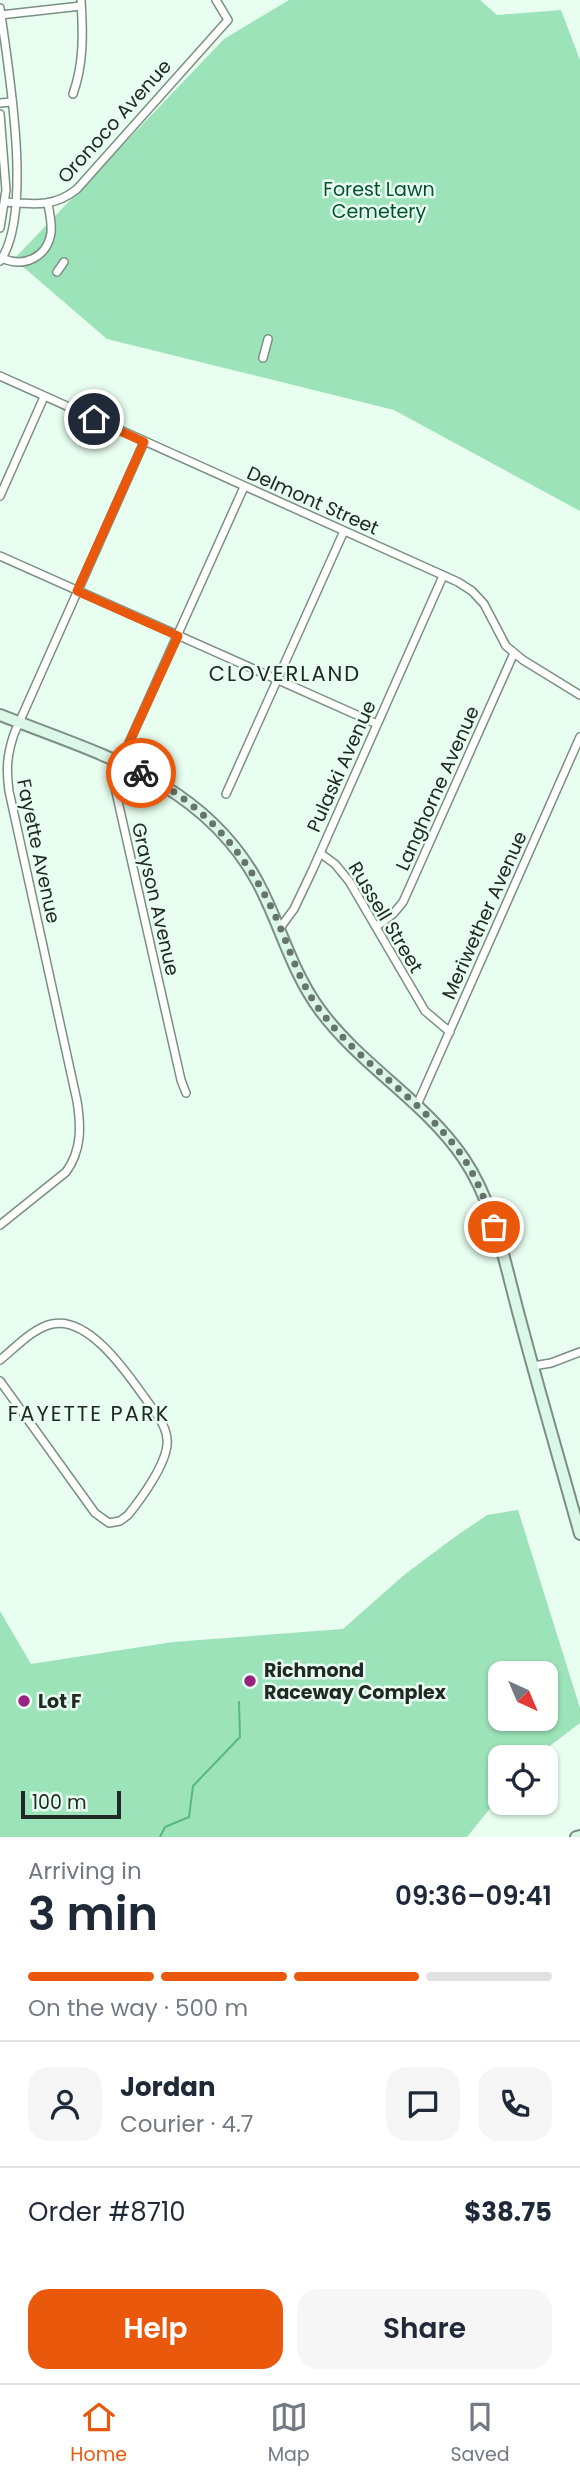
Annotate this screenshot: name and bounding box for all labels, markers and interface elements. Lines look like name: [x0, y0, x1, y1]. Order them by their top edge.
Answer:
street label: Oronoco Avenue: [51, 53, 177, 189]
park label: Forest Lawn Cemetery: [323, 176, 435, 225]
pin: [64, 389, 124, 449]
icon: home: [75, 400, 113, 438]
street label: Delmont Street: [243, 459, 383, 542]
district label: CLOVERLAND: [209, 659, 361, 688]
street label: Pulaski Avenue: [300, 696, 383, 836]
street label: Langhorne Avenue: [389, 701, 486, 875]
courier: [106, 738, 176, 808]
icon: bike: [122, 754, 160, 792]
street label: Fayette Avenue: [10, 776, 67, 926]
street label: Grayson Avenue: [125, 820, 186, 978]
street label: Meriwether Avenue: [435, 827, 534, 1004]
street label: Russell Street: [342, 857, 429, 978]
pin: [464, 1197, 524, 1257]
icon: bag: [475, 1208, 513, 1246]
district label: FAYETTE PARK: [8, 1399, 170, 1428]
place label: Richmond Raceway Complex: [264, 1657, 447, 1706]
north arrow: [488, 1661, 558, 1731]
map controls: [488, 1661, 558, 1815]
marker: Richmond Raceway Complex: [242, 1673, 258, 1689]
place label: Lot F: [38, 1688, 81, 1715]
marker: Lot F: [16, 1693, 32, 1709]
button: locate: [488, 1745, 558, 1815]
scale bar: [21, 1788, 121, 1820]
text: 100 m: [32, 1789, 87, 1816]
text: Arriving in: [28, 1855, 142, 1887]
text: 09:36–09:41: [395, 1878, 552, 1914]
text: 3 min: [28, 1882, 158, 1946]
text: On the way · 500 m: [28, 1992, 248, 2024]
button: person: [28, 2067, 102, 2141]
button: chat: [386, 2067, 460, 2141]
button: phone: [478, 2067, 552, 2141]
text: Jordan: [120, 2069, 216, 2105]
text: Courier · 4.7: [120, 2108, 253, 2140]
text: Order #8710: [28, 2194, 186, 2230]
text: $38.75: [464, 2194, 552, 2230]
button: Help: [28, 2289, 283, 2369]
button: Share: [297, 2289, 552, 2369]
tab: Home: [70, 2398, 127, 2469]
tab: Map: [268, 2398, 310, 2469]
tab: Saved: [450, 2398, 510, 2469]

